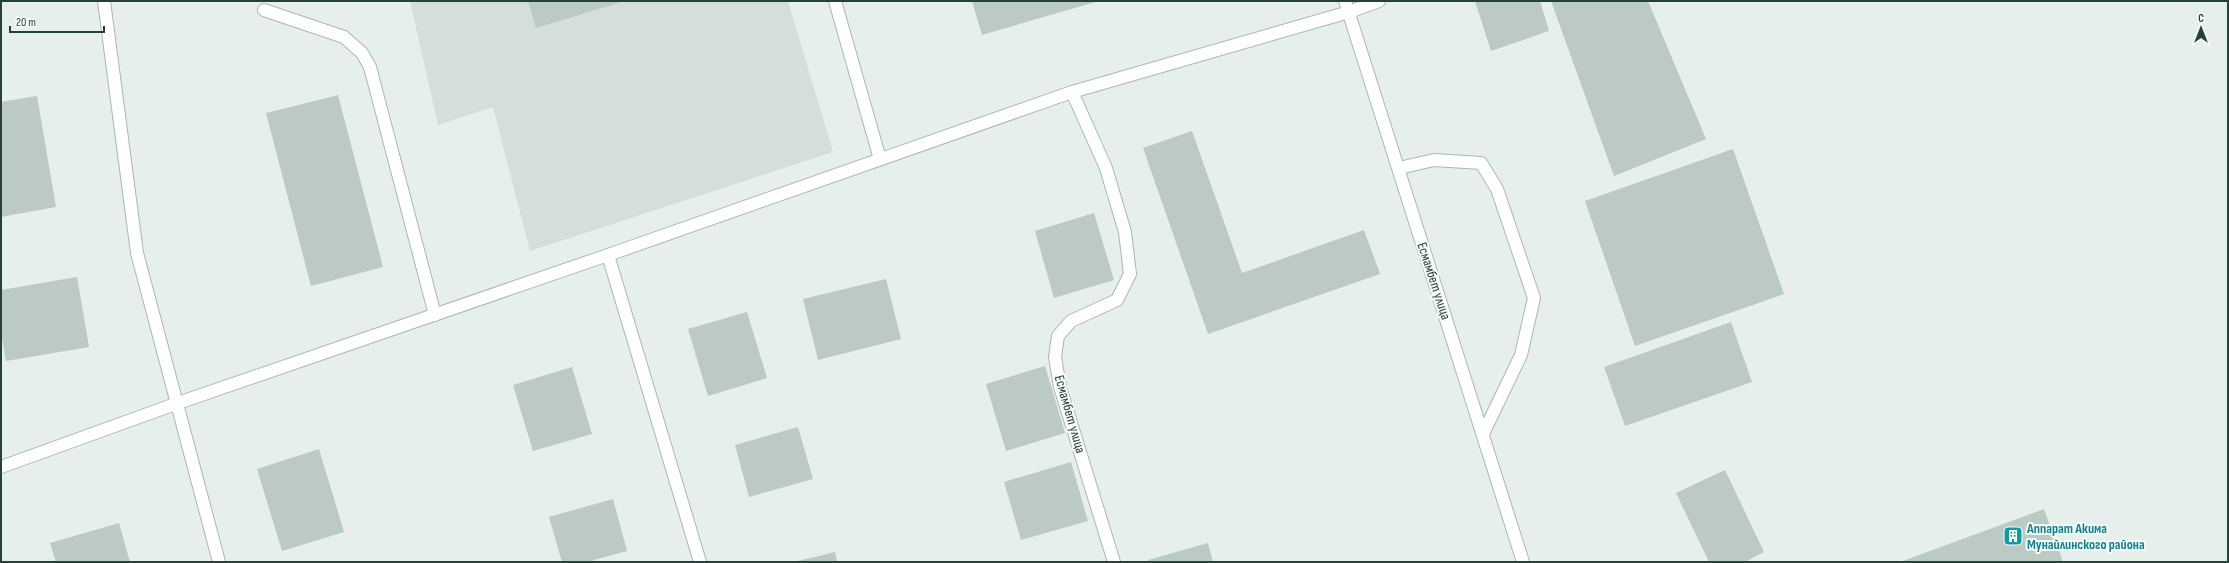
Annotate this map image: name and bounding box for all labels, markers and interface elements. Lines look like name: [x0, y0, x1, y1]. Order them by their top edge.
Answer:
scale bar: [10, 8, 104, 34]
north arrow: [2181, 8, 2221, 48]
text: С: [2198, 12, 2204, 25]
text: 20 m: [16, 15, 36, 30]
street label: Есмамбет улица: [1414, 240, 1454, 322]
street label: Есмамбет улица: [1051, 373, 1089, 455]
place label: Аппарат Акима Мунайлинского района: [2026, 520, 2145, 553]
building icon: Аппарат Акима Мунайлинского района: [2002, 525, 2024, 547]

